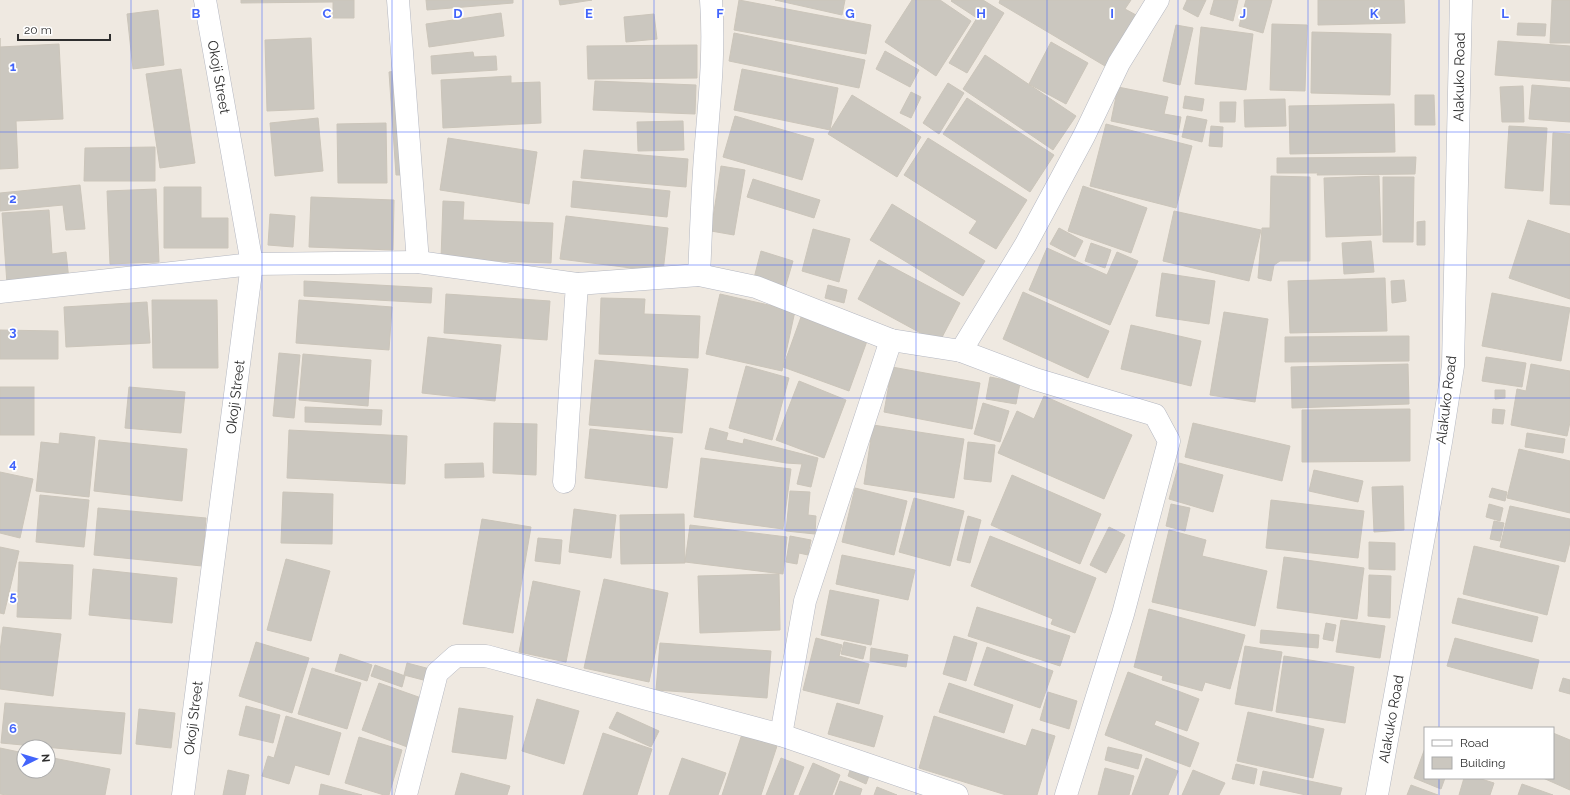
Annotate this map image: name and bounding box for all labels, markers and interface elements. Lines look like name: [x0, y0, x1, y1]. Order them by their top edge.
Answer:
text: B: [192, 6, 201, 21]
text: C: [323, 6, 332, 21]
text: D: [453, 6, 463, 21]
text: E: [585, 6, 593, 21]
text: F: [716, 6, 724, 21]
text: G: [845, 6, 855, 21]
text: H: [976, 6, 986, 21]
text: I: [1110, 6, 1114, 21]
text: J: [1240, 6, 1246, 21]
text: K: [1370, 6, 1379, 21]
text: L: [1501, 6, 1509, 21]
scale bar: [18, 16, 110, 42]
text: 20 m: [24, 23, 52, 37]
street label: Alakuko Road: [1450, 32, 1468, 122]
street label: Okoji Street: [205, 39, 233, 115]
text: 1: [10, 59, 17, 74]
text: 2: [9, 191, 17, 206]
text: 3: [9, 324, 17, 339]
street label: Alakuko Road: [1433, 355, 1459, 445]
street label: Okoji Street: [223, 359, 248, 435]
text: 4: [9, 456, 17, 471]
text: 5: [9, 589, 17, 604]
street label: Alakuko Road: [1375, 674, 1407, 764]
street label: Okoji Street: [181, 680, 206, 756]
text: 6: [9, 721, 17, 736]
legend: [1424, 727, 1554, 779]
text: Road: [1460, 736, 1489, 750]
north arrow: [16, 739, 56, 779]
text: N: [39, 753, 52, 763]
text: Building: [1460, 756, 1506, 770]

